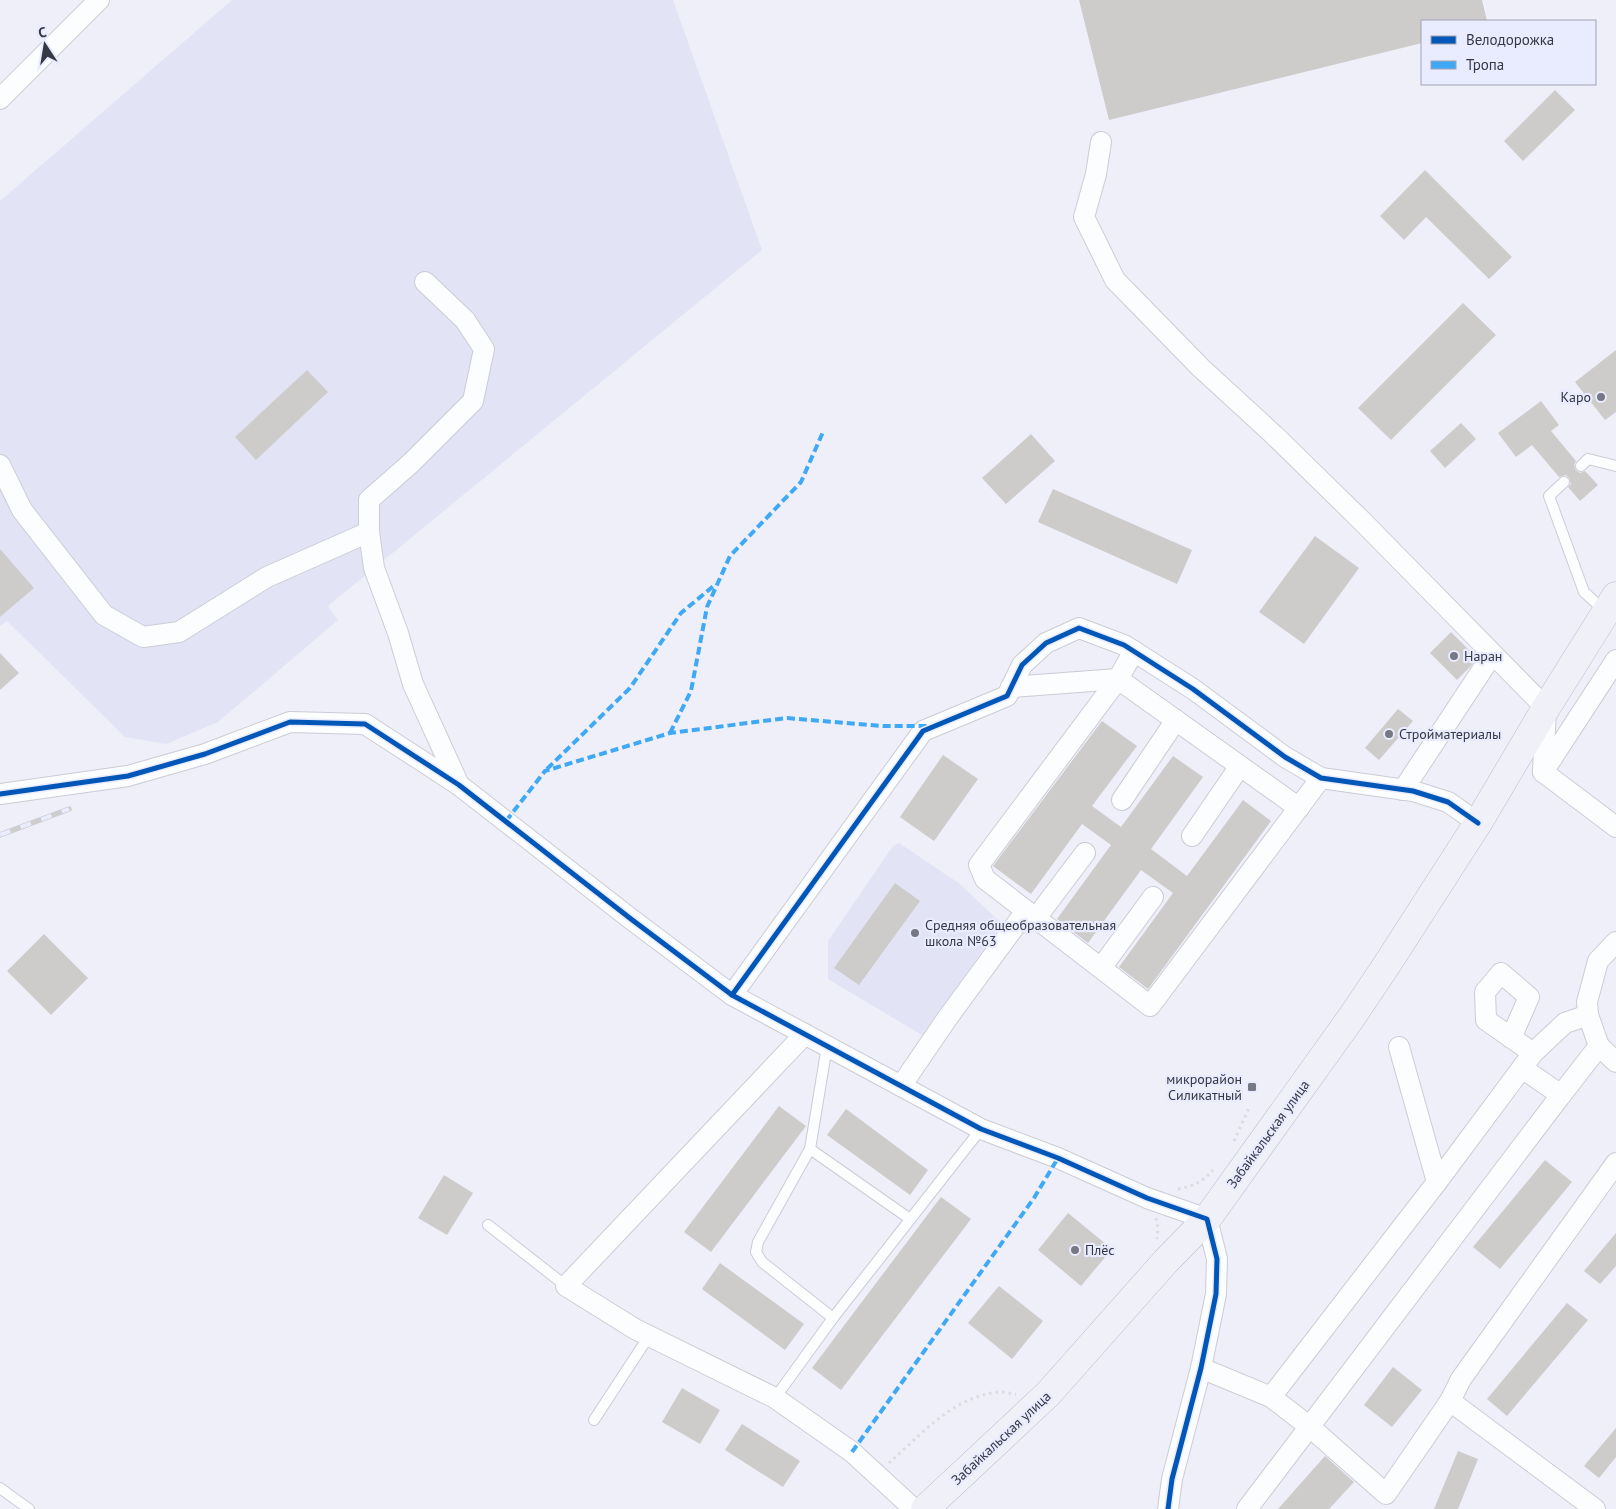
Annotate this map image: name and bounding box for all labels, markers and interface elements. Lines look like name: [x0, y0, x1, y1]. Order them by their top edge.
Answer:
north arrow: [20, 20, 70, 70]
legend: [1421, 20, 1596, 85]
text: С: [37, 23, 48, 42]
text: Велодорожка: [1466, 30, 1554, 49]
text: Тропа: [1466, 55, 1504, 74]
place label: Каро: [1560, 388, 1591, 406]
marker: Каро: [1595, 391, 1607, 403]
place label: Наран: [1464, 647, 1502, 665]
marker: Наран: [1448, 650, 1460, 662]
place label: Стройматериалы: [1399, 725, 1501, 743]
marker: Стройматериалы: [1383, 728, 1395, 740]
place label: Средняя общеобразовательная школа №63: [925, 916, 1116, 950]
marker: Средняя общеобразовательная школа №63: [909, 927, 921, 939]
place label: микрорайон Силикатный: [1166, 1070, 1242, 1104]
street label: Забайкальская улица: [1223, 1076, 1313, 1192]
marker: микрорайон Силикатный: [1246, 1081, 1258, 1093]
place label: Плёс: [1085, 1241, 1115, 1259]
marker: Плёс: [1069, 1244, 1081, 1256]
street label: Забайкальская улица: [947, 1387, 1055, 1489]

